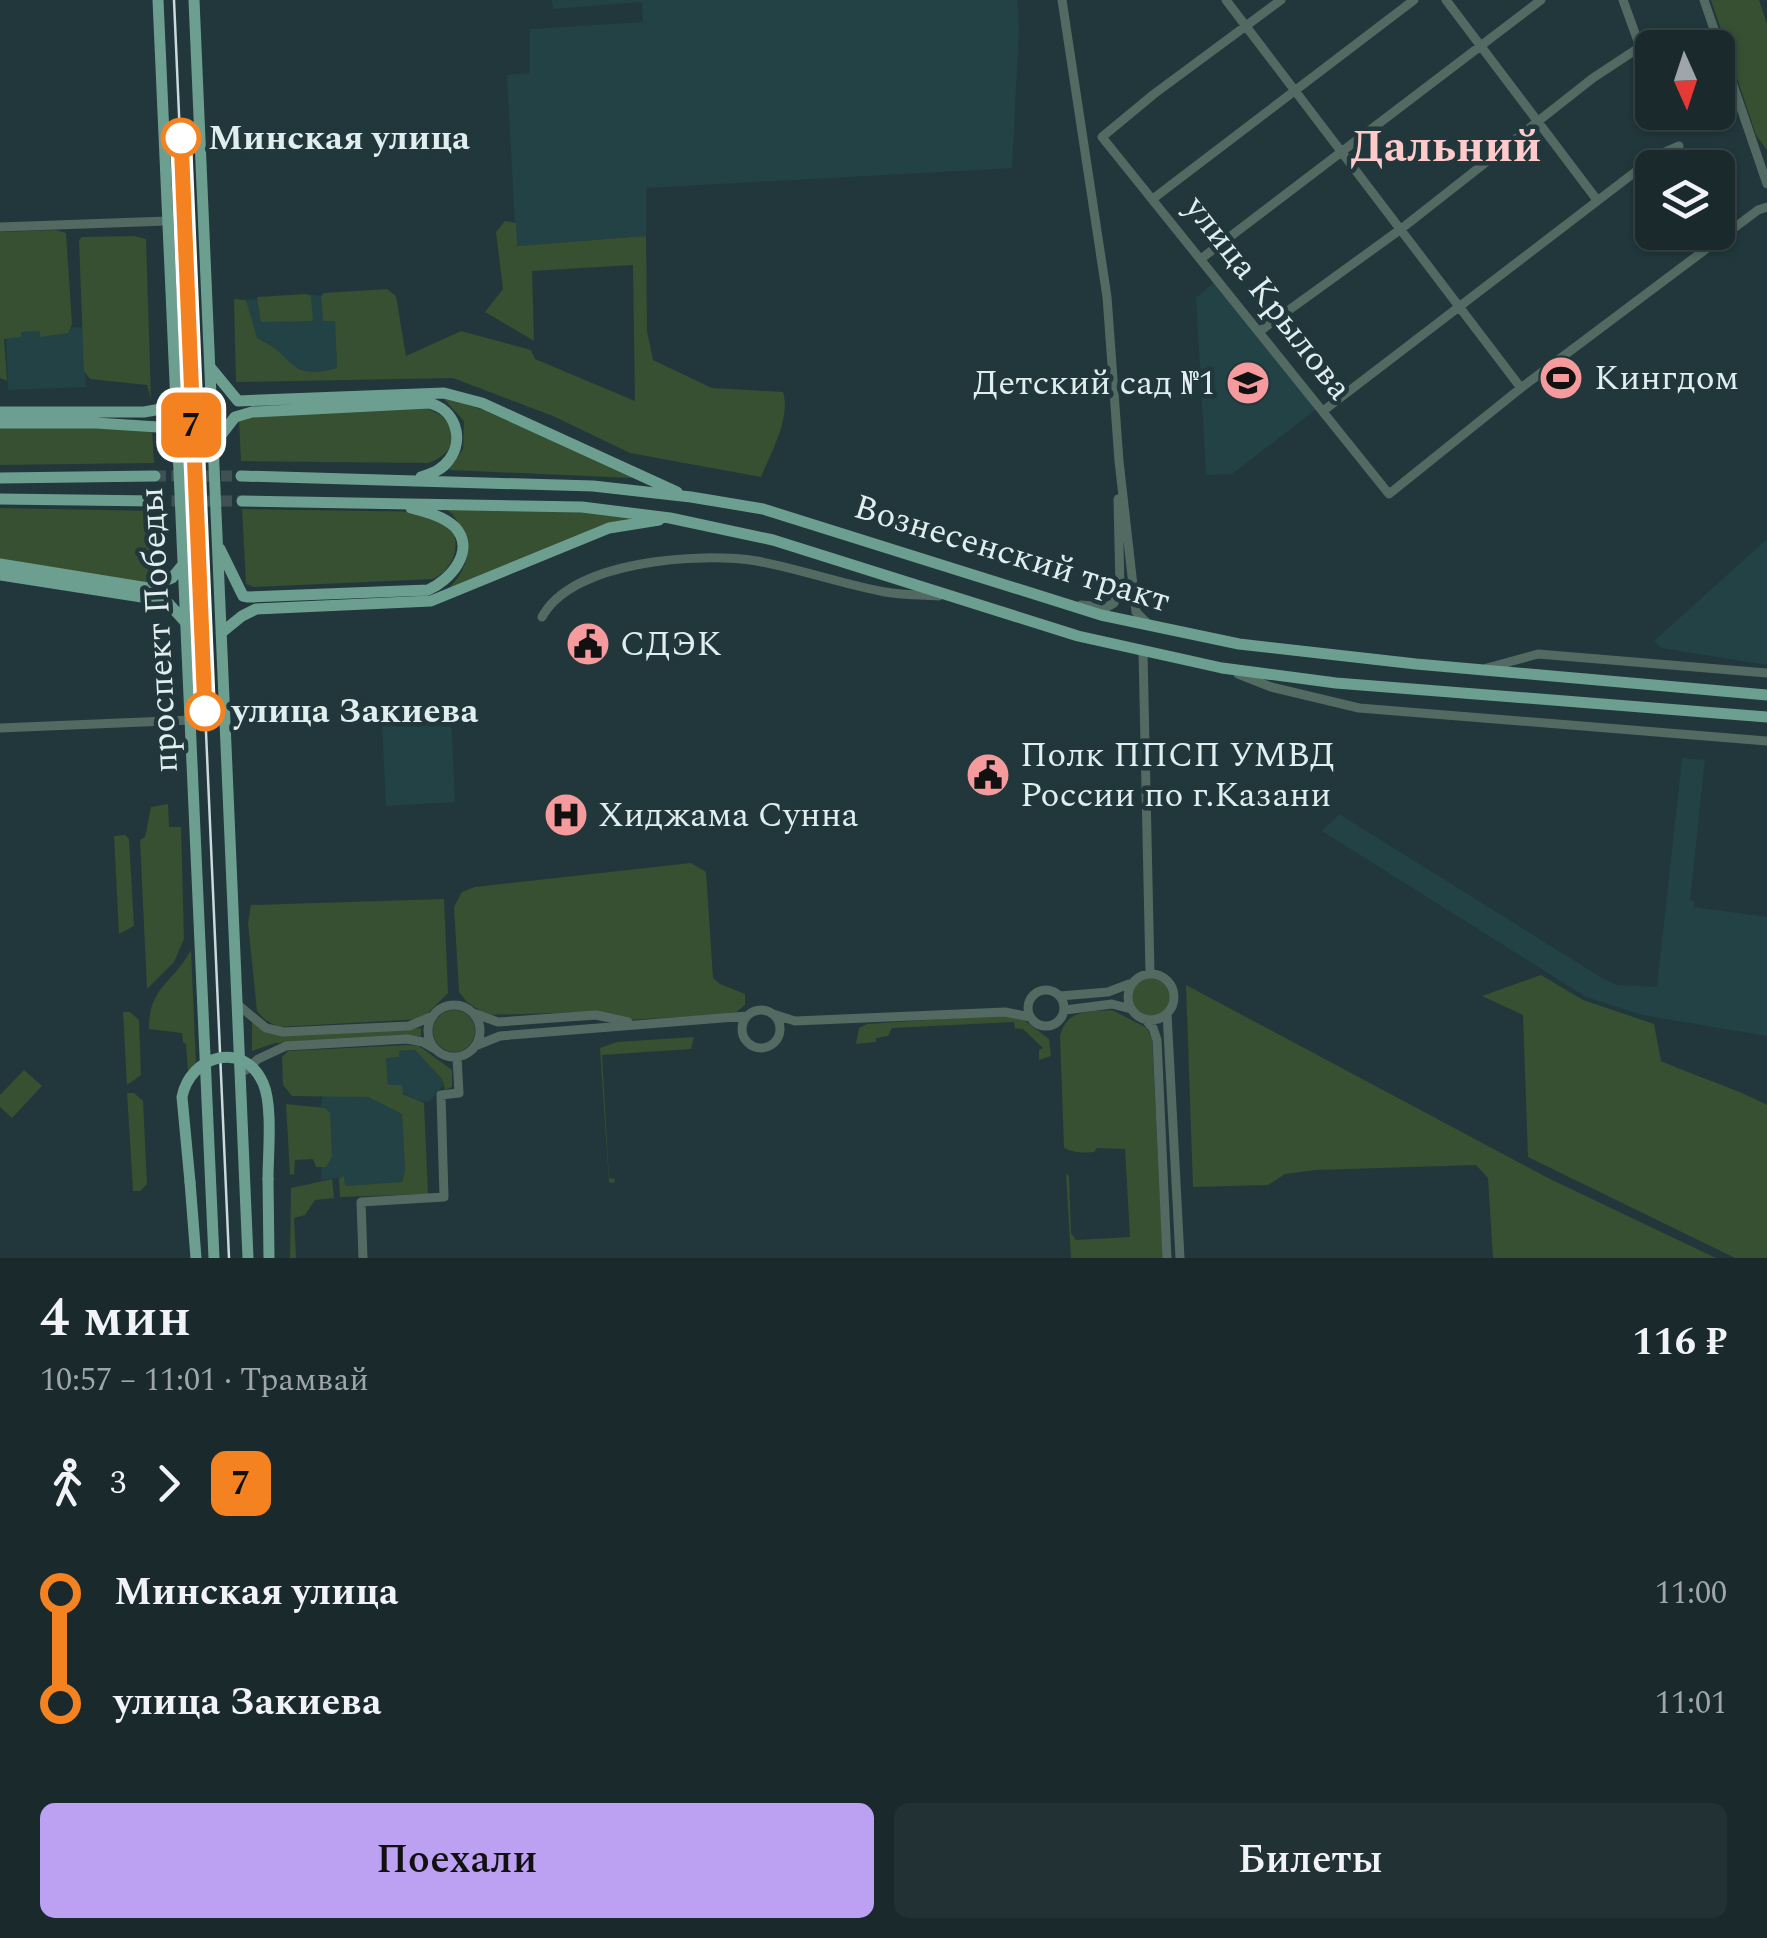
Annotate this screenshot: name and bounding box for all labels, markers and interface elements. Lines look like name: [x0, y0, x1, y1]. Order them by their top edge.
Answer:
north arrow: [1635, 30, 1735, 130]
map controls: [1635, 30, 1735, 250]
place label: Минская улица: [208, 112, 470, 165]
district label: Дальний: [1350, 113, 1542, 182]
marker: Минская улица: [162, 119, 200, 157]
button: layers: [1635, 150, 1735, 250]
street label: улица Крылова: [1170, 183, 1365, 412]
place label: Кингдом: [1594, 352, 1739, 405]
sports icon: Кингдом: [1538, 355, 1584, 401]
place label: Детский сад №1: [973, 357, 1216, 410]
school or university icon: Детский сад №1: [1225, 360, 1271, 406]
line badge: 7: [158, 392, 224, 458]
text: 7: [181, 399, 201, 452]
street label: Вознесенский тракт: [847, 481, 1177, 627]
street label: проспект Победы: [125, 486, 193, 774]
place label: СДЭК: [620, 618, 722, 671]
public building icon: СДЭК: [565, 621, 611, 667]
place label: улица Закиева: [230, 685, 479, 738]
marker: улица Закиева: [186, 692, 224, 730]
place label: Полк ППСП УМВД России по г.Казани: [1020, 729, 1335, 822]
public building icon: Полк ППСП УМВД России по г.Казани: [965, 752, 1011, 798]
place label: Хиджама Сунна: [598, 789, 859, 842]
hospital icon: Хиджама Сунна: [543, 792, 589, 838]
text: 4 мин: [40, 1277, 191, 1360]
text: 116 ₽: [1632, 1314, 1727, 1372]
text: 10:57 – 11:01 · Трамвай: [40, 1356, 369, 1405]
icon: walk: [40, 1456, 95, 1511]
icon: forward: [141, 1456, 196, 1511]
text: 7: [231, 1457, 251, 1510]
text: 3: [110, 1459, 126, 1508]
text: Минская улица: [114, 1564, 399, 1622]
text: 11:00: [1655, 1569, 1727, 1618]
text: улица Закиева: [114, 1674, 382, 1732]
text: 11:01: [1655, 1679, 1727, 1728]
button: Поехали: [40, 1803, 874, 1918]
button: Билеты: [894, 1803, 1727, 1918]

